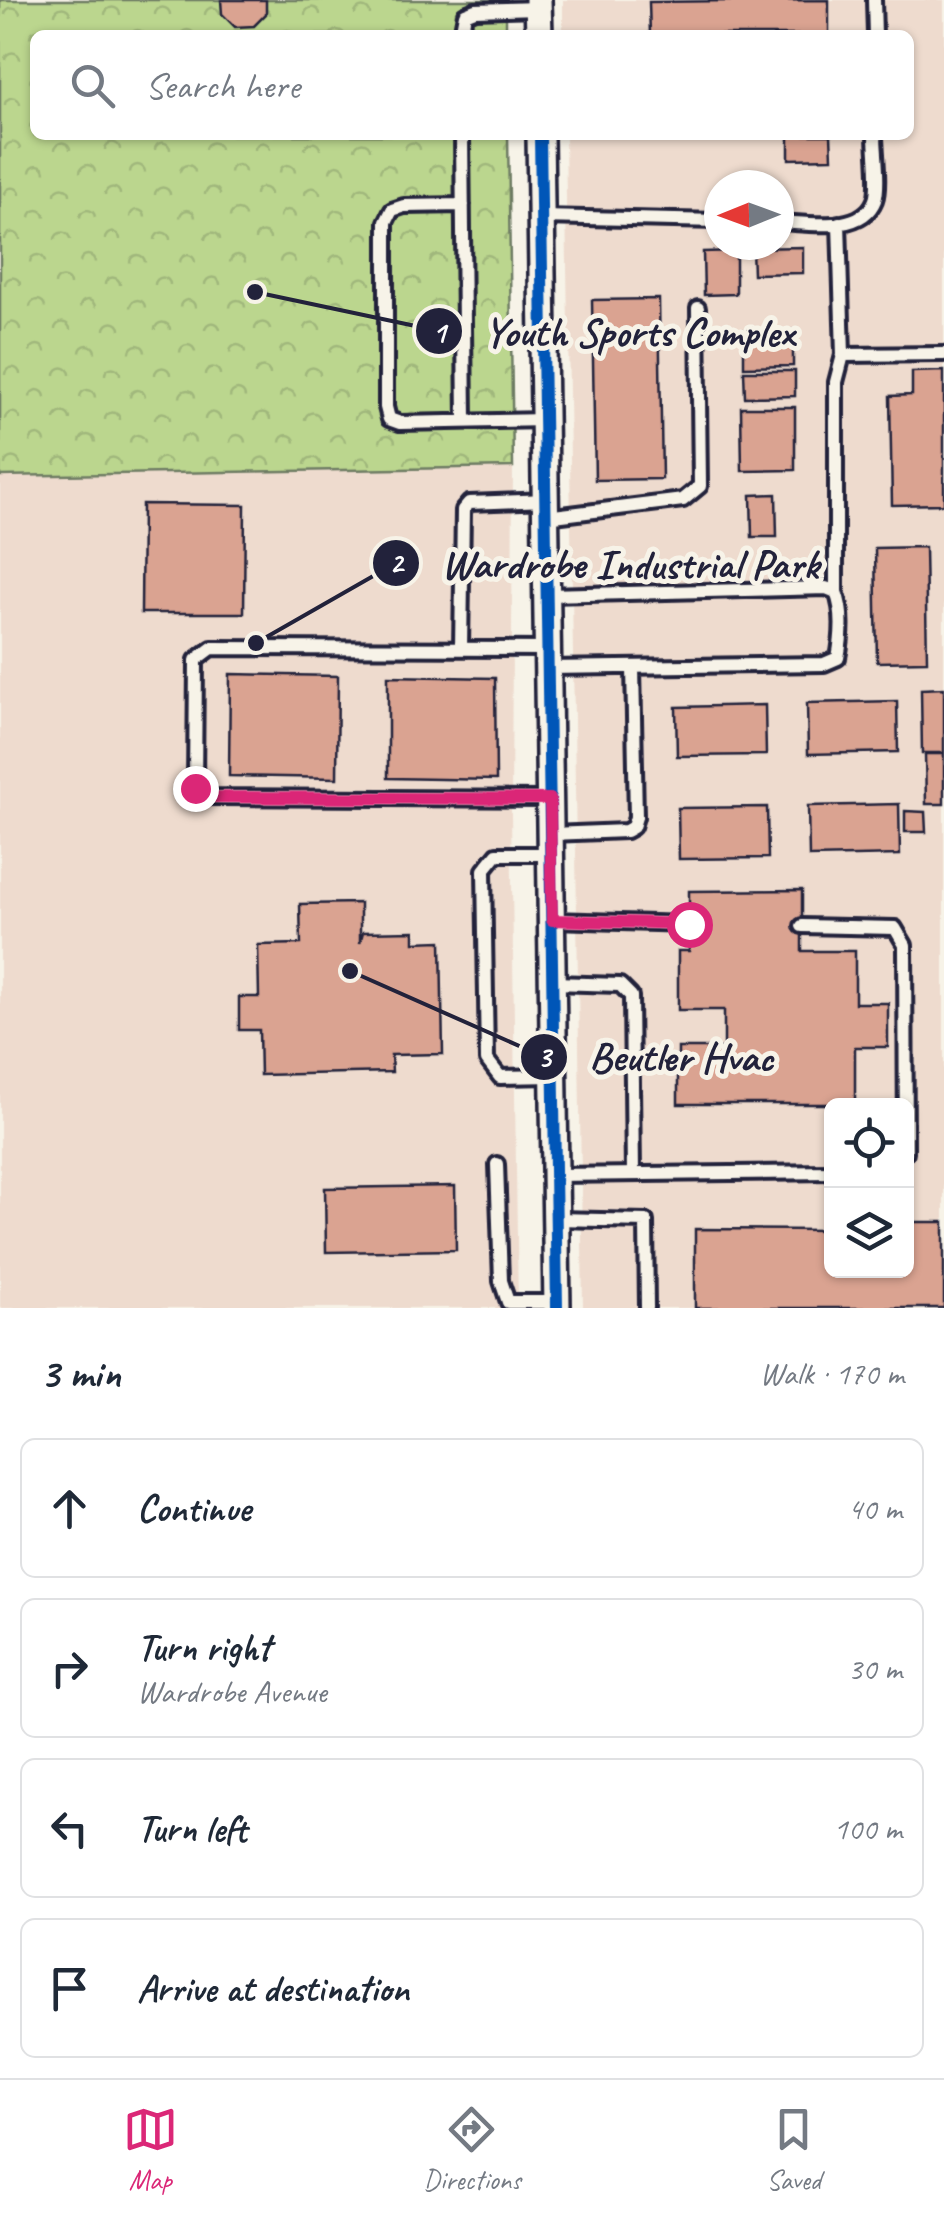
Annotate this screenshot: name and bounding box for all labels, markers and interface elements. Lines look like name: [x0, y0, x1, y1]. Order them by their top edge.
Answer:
search box: [30, 30, 914, 140]
icon: search: [65, 58, 120, 113]
text: Search here: [145, 62, 300, 109]
north arrow: [704, 170, 794, 260]
callout: Youth Sports Complex: [414, 295, 813, 367]
text: Youth Sports Complex: [484, 306, 797, 359]
text: 1: [432, 313, 449, 351]
callout: Wardrobe Industrial Park: [371, 527, 839, 599]
text: Wardrobe Industrial Park: [441, 538, 822, 591]
text: 2: [389, 544, 405, 582]
route end: [173, 766, 219, 812]
route start: [667, 902, 713, 948]
callout: Beutler Hvac: [519, 1021, 793, 1093]
text: Beutler Hvac: [589, 1031, 775, 1084]
text: 3: [537, 1038, 553, 1076]
map controls: [824, 1098, 914, 1278]
button: locate: [824, 1098, 914, 1188]
button: layers: [824, 1188, 914, 1278]
text: 3 min: [40, 1347, 120, 1400]
text: Walk · 170 m: [760, 1353, 904, 1394]
icon: ahead: [42, 1481, 97, 1536]
text: Continue: [137, 1485, 251, 1532]
text: 40 m: [848, 1488, 902, 1529]
text: Turn right: [137, 1624, 271, 1671]
icon: right: [42, 1641, 97, 1696]
text: 30 m: [848, 1648, 902, 1689]
text: Wardrobe Avenue: [137, 1671, 327, 1712]
icon: left: [42, 1801, 97, 1856]
text: Turn left: [137, 1805, 247, 1852]
text: 100 m: [833, 1808, 902, 1849]
icon: arrive: [42, 1961, 97, 2016]
text: Arrive at destination: [137, 1965, 409, 2012]
tab: Map: [123, 2102, 178, 2197]
tab: Directions: [423, 2102, 521, 2197]
tab: Saved: [766, 2102, 821, 2197]

